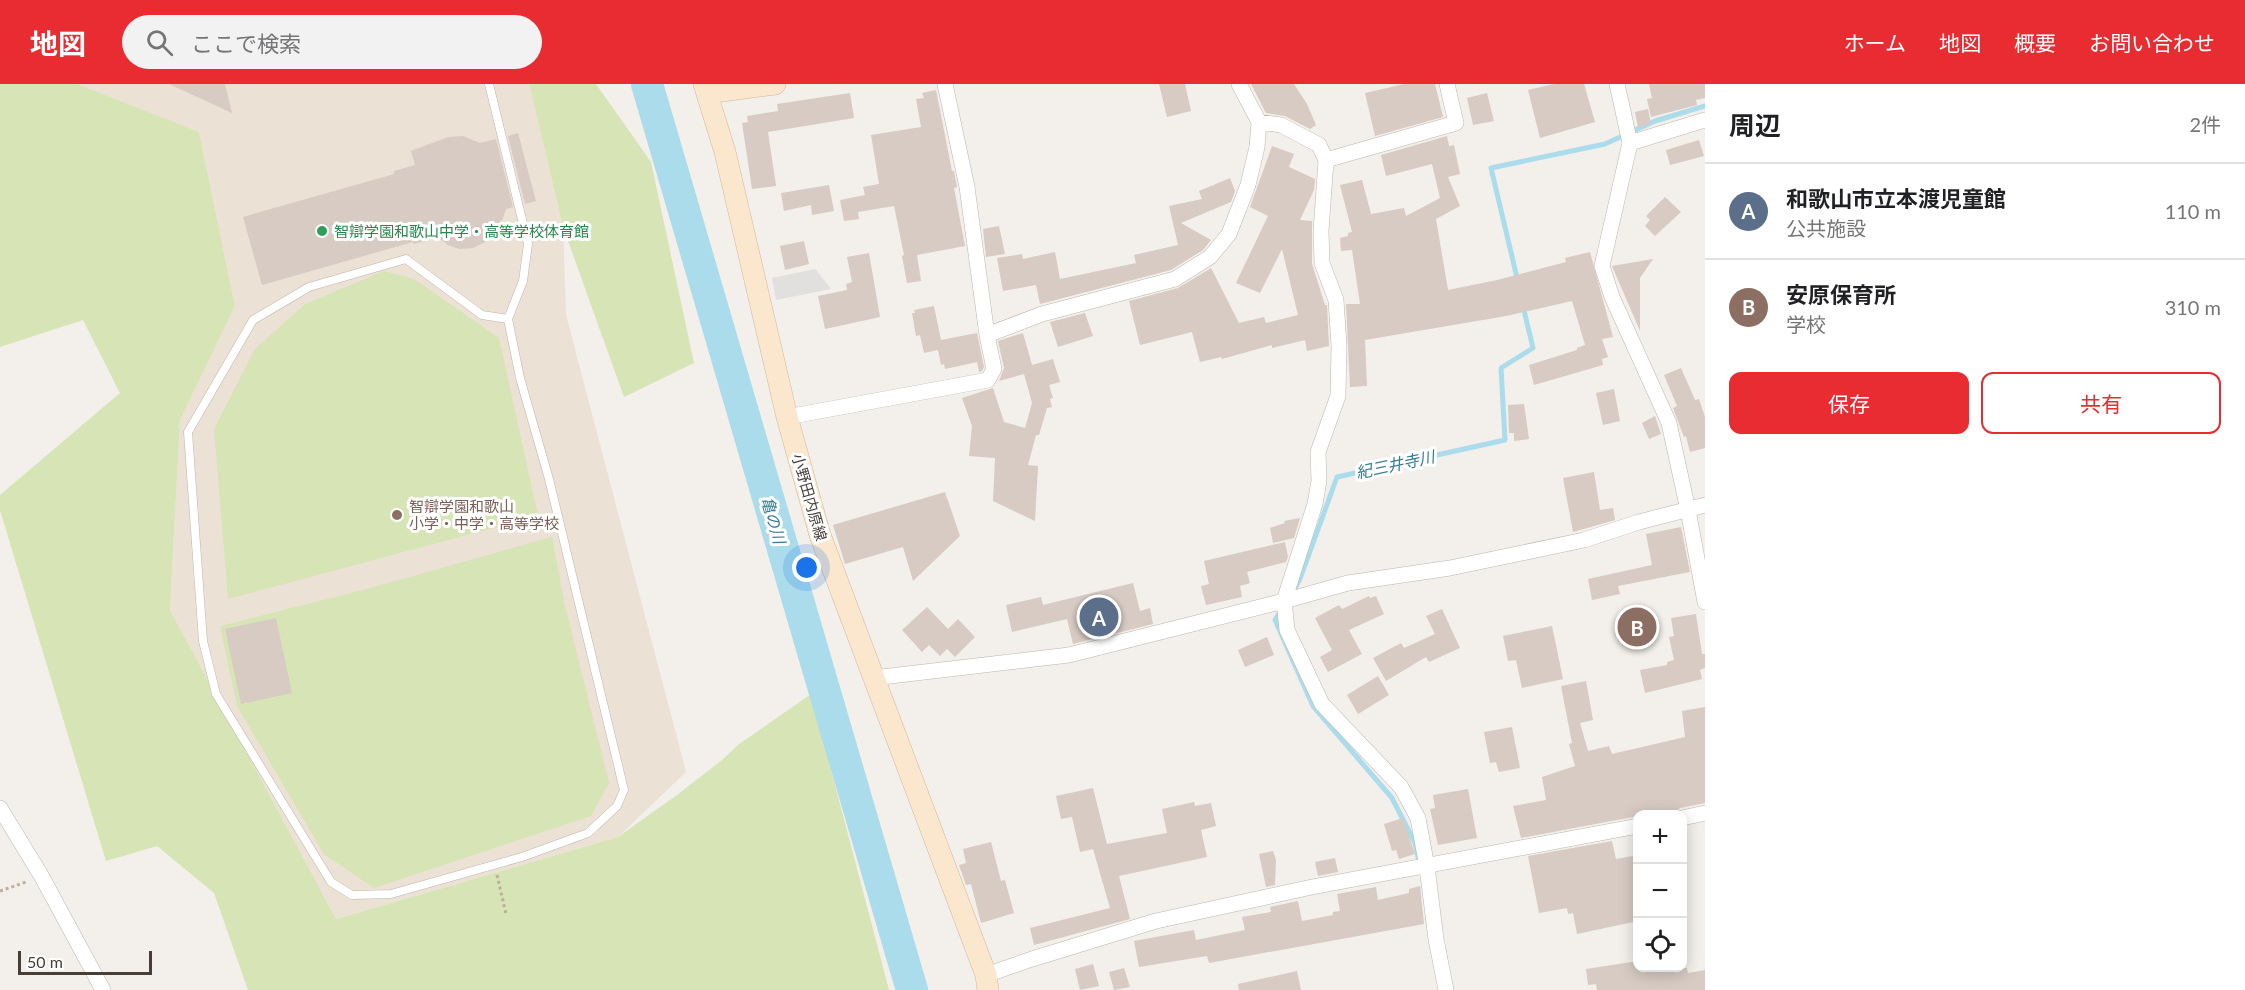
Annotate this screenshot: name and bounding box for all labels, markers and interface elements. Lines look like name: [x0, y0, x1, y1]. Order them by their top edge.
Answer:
search box: [122, 15, 542, 69]
text: 地図: [30, 26, 86, 60]
icon: search: [143, 26, 176, 59]
text: ここで検索: [191, 30, 301, 57]
text: ホーム: [1844, 30, 1906, 55]
text: 地図: [1939, 30, 1981, 55]
text: 概要: [2014, 30, 2056, 55]
text: お問い合わせ: [2089, 30, 2215, 55]
text: 周辺: [1729, 109, 1781, 141]
text: 2件: [2189, 112, 2221, 136]
text: 和歌山市立本渡児童館: [1786, 185, 2006, 212]
text: A: [1742, 199, 1755, 223]
text: 110 m: [2165, 199, 2221, 223]
text: 公共施設: [1786, 216, 1866, 240]
place label: 智辯学園和歌山中学・高等学校体育館: [334, 222, 589, 240]
marker: 智辯学園和歌山中学・高等学校体育館: [315, 224, 329, 238]
text: 安原保育所: [1786, 281, 1896, 308]
text: B: [1742, 295, 1755, 319]
text: 310 m: [2165, 295, 2221, 319]
text: 学校: [1786, 312, 1826, 336]
button: 保存: [1729, 372, 1969, 434]
button: 共有: [1981, 372, 2221, 434]
water label: 紀三井寺川: [1354, 446, 1438, 482]
street label: 小野田内原線: [789, 451, 831, 543]
water label: 亀の川: [758, 494, 790, 548]
place label: 智辯学園和歌山 小学・中学・高等学校: [409, 497, 559, 532]
marker: 智辯学園和歌山 小学・中学・高等学校: [390, 508, 404, 522]
your location: [792, 553, 821, 582]
pin: A: [1080, 594, 1118, 640]
pin: B: [1618, 604, 1656, 650]
map controls: [1633, 810, 1687, 972]
button: +: [1633, 810, 1687, 864]
button: −: [1633, 864, 1687, 918]
button: locate: [1633, 918, 1687, 972]
scale bar: [18, 948, 152, 976]
text: 50 m: [27, 952, 63, 971]

